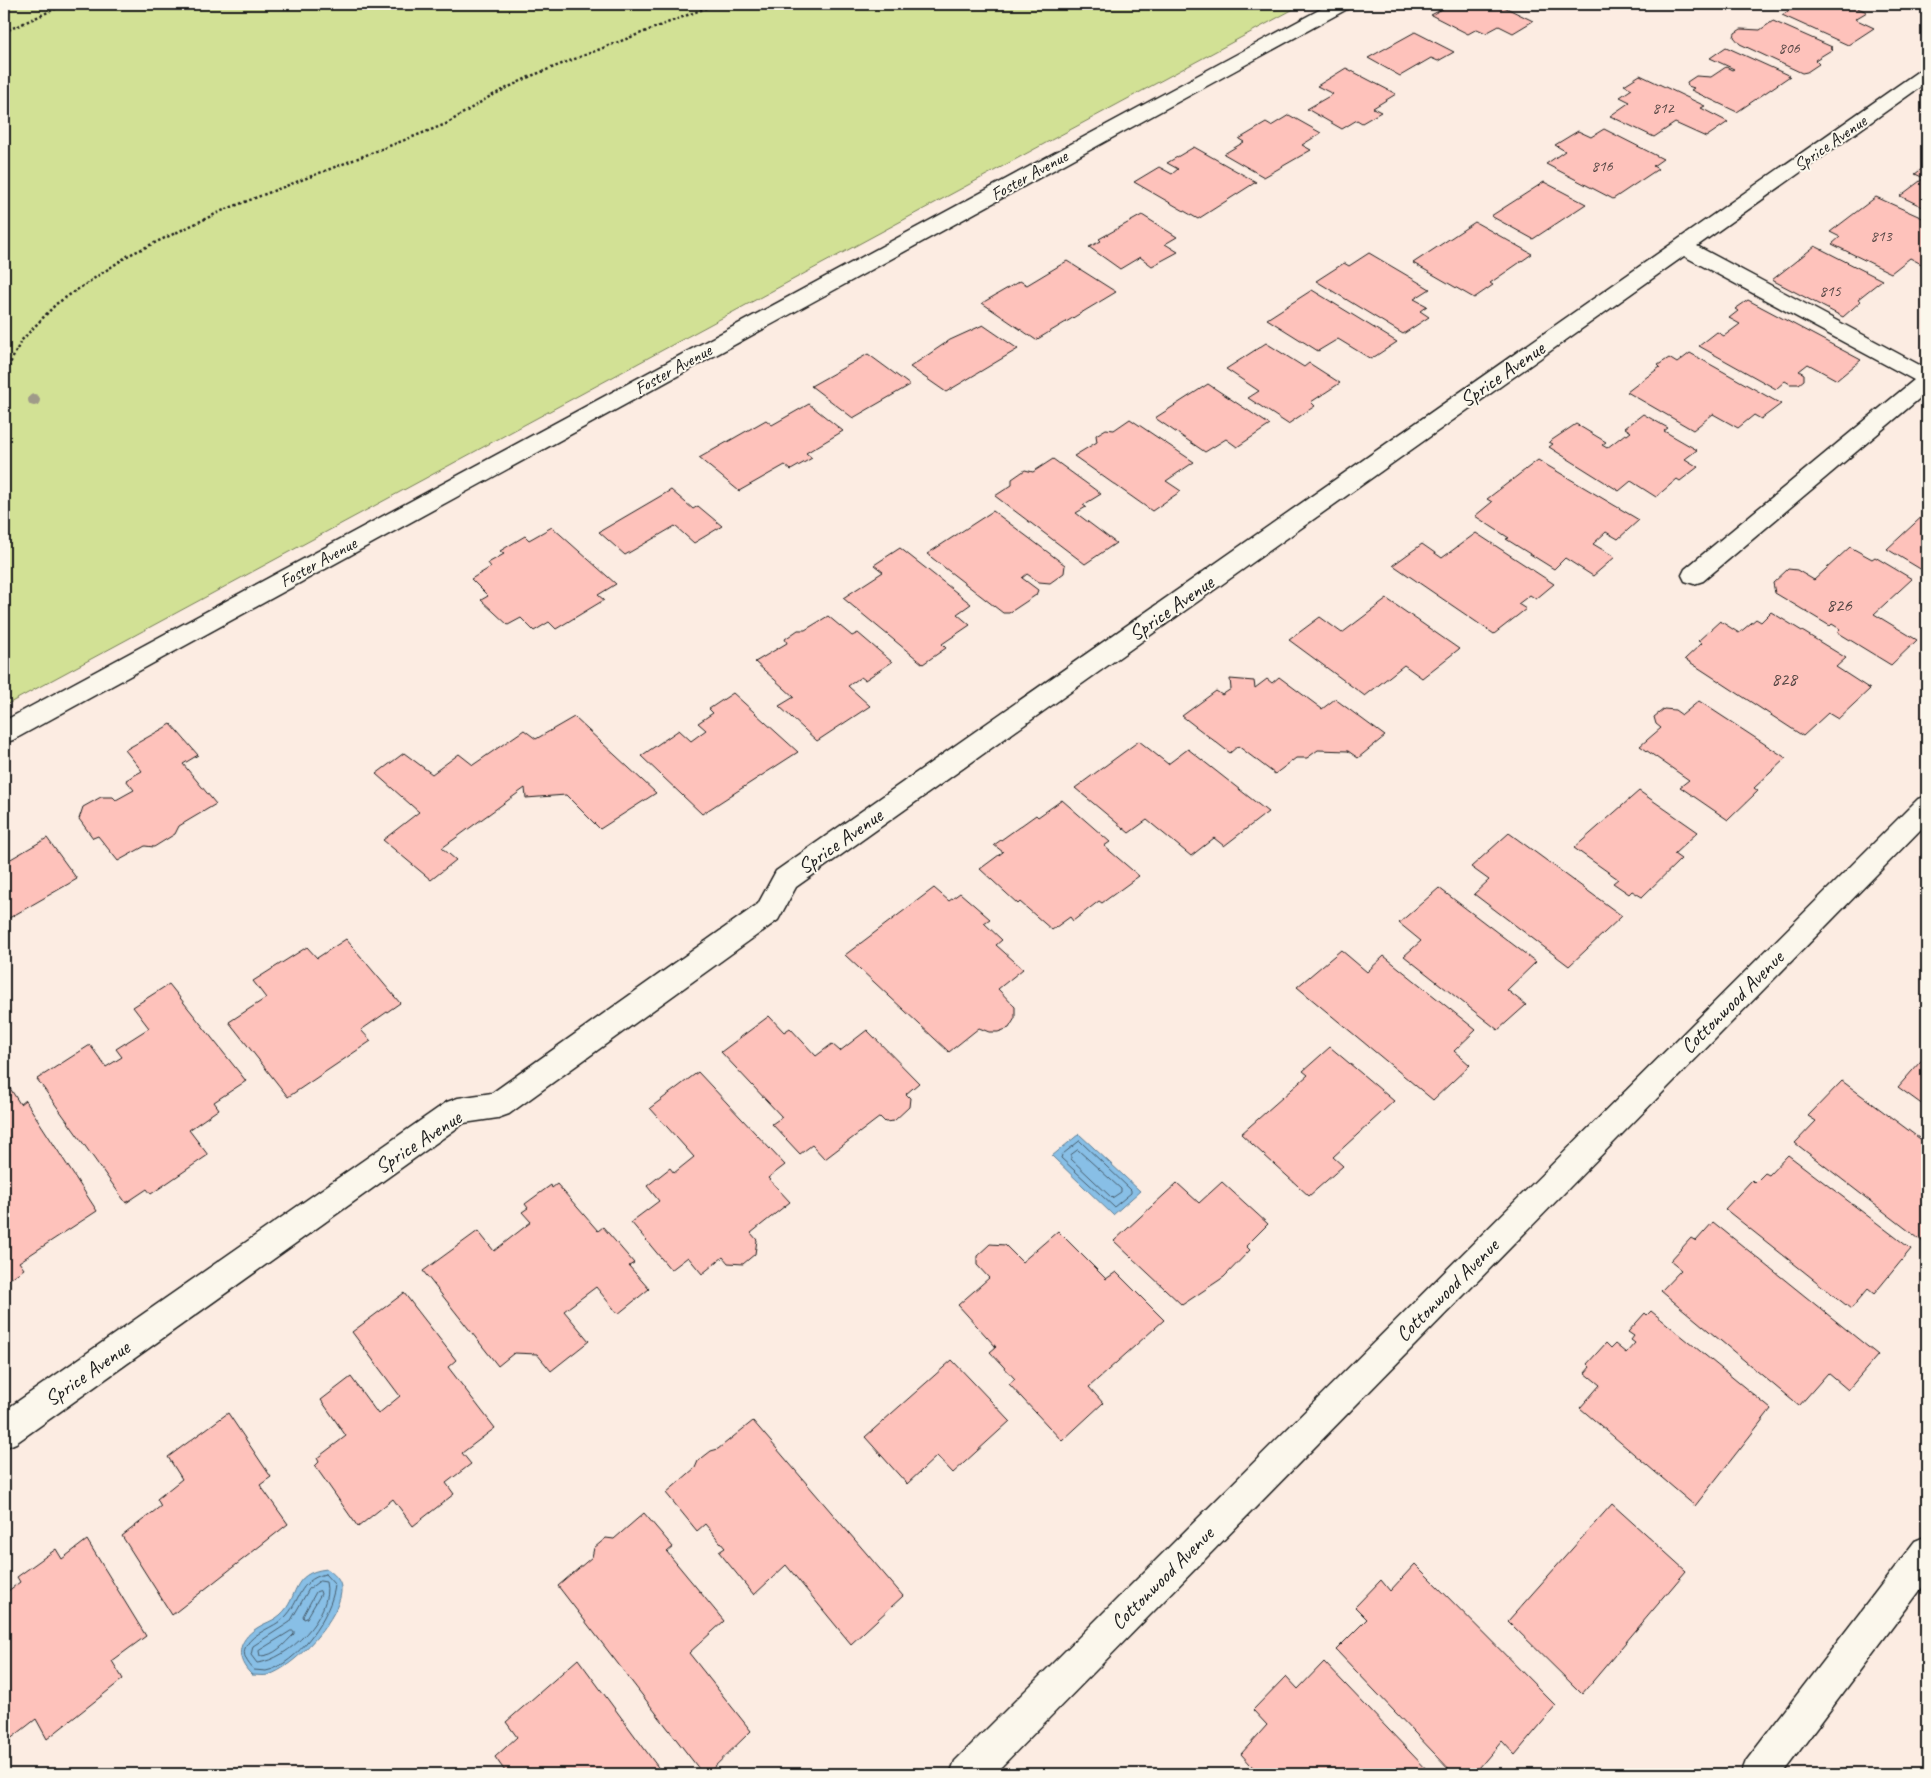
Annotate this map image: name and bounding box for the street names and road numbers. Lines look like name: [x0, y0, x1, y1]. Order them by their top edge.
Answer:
street label: Sprice Avenue: [1789, 109, 1872, 176]
street label: Foster Avenue: [987, 144, 1072, 205]
street label: Sprice Avenue: [1455, 335, 1550, 413]
street label: Foster Avenue: [631, 338, 716, 399]
street label: Foster Avenue: [276, 531, 361, 592]
street label: Sprice Avenue: [1124, 569, 1219, 647]
street label: Sprice Avenue: [793, 802, 888, 880]
street label: Cottonwood Avenue: [1675, 943, 1791, 1059]
street label: Sprice Avenue: [370, 1104, 467, 1179]
street label: Cottonwood Avenue: [1390, 1231, 1506, 1347]
street label: Sprice Avenue: [40, 1334, 135, 1412]
street label: Cottonwood Avenue: [1105, 1519, 1221, 1635]

